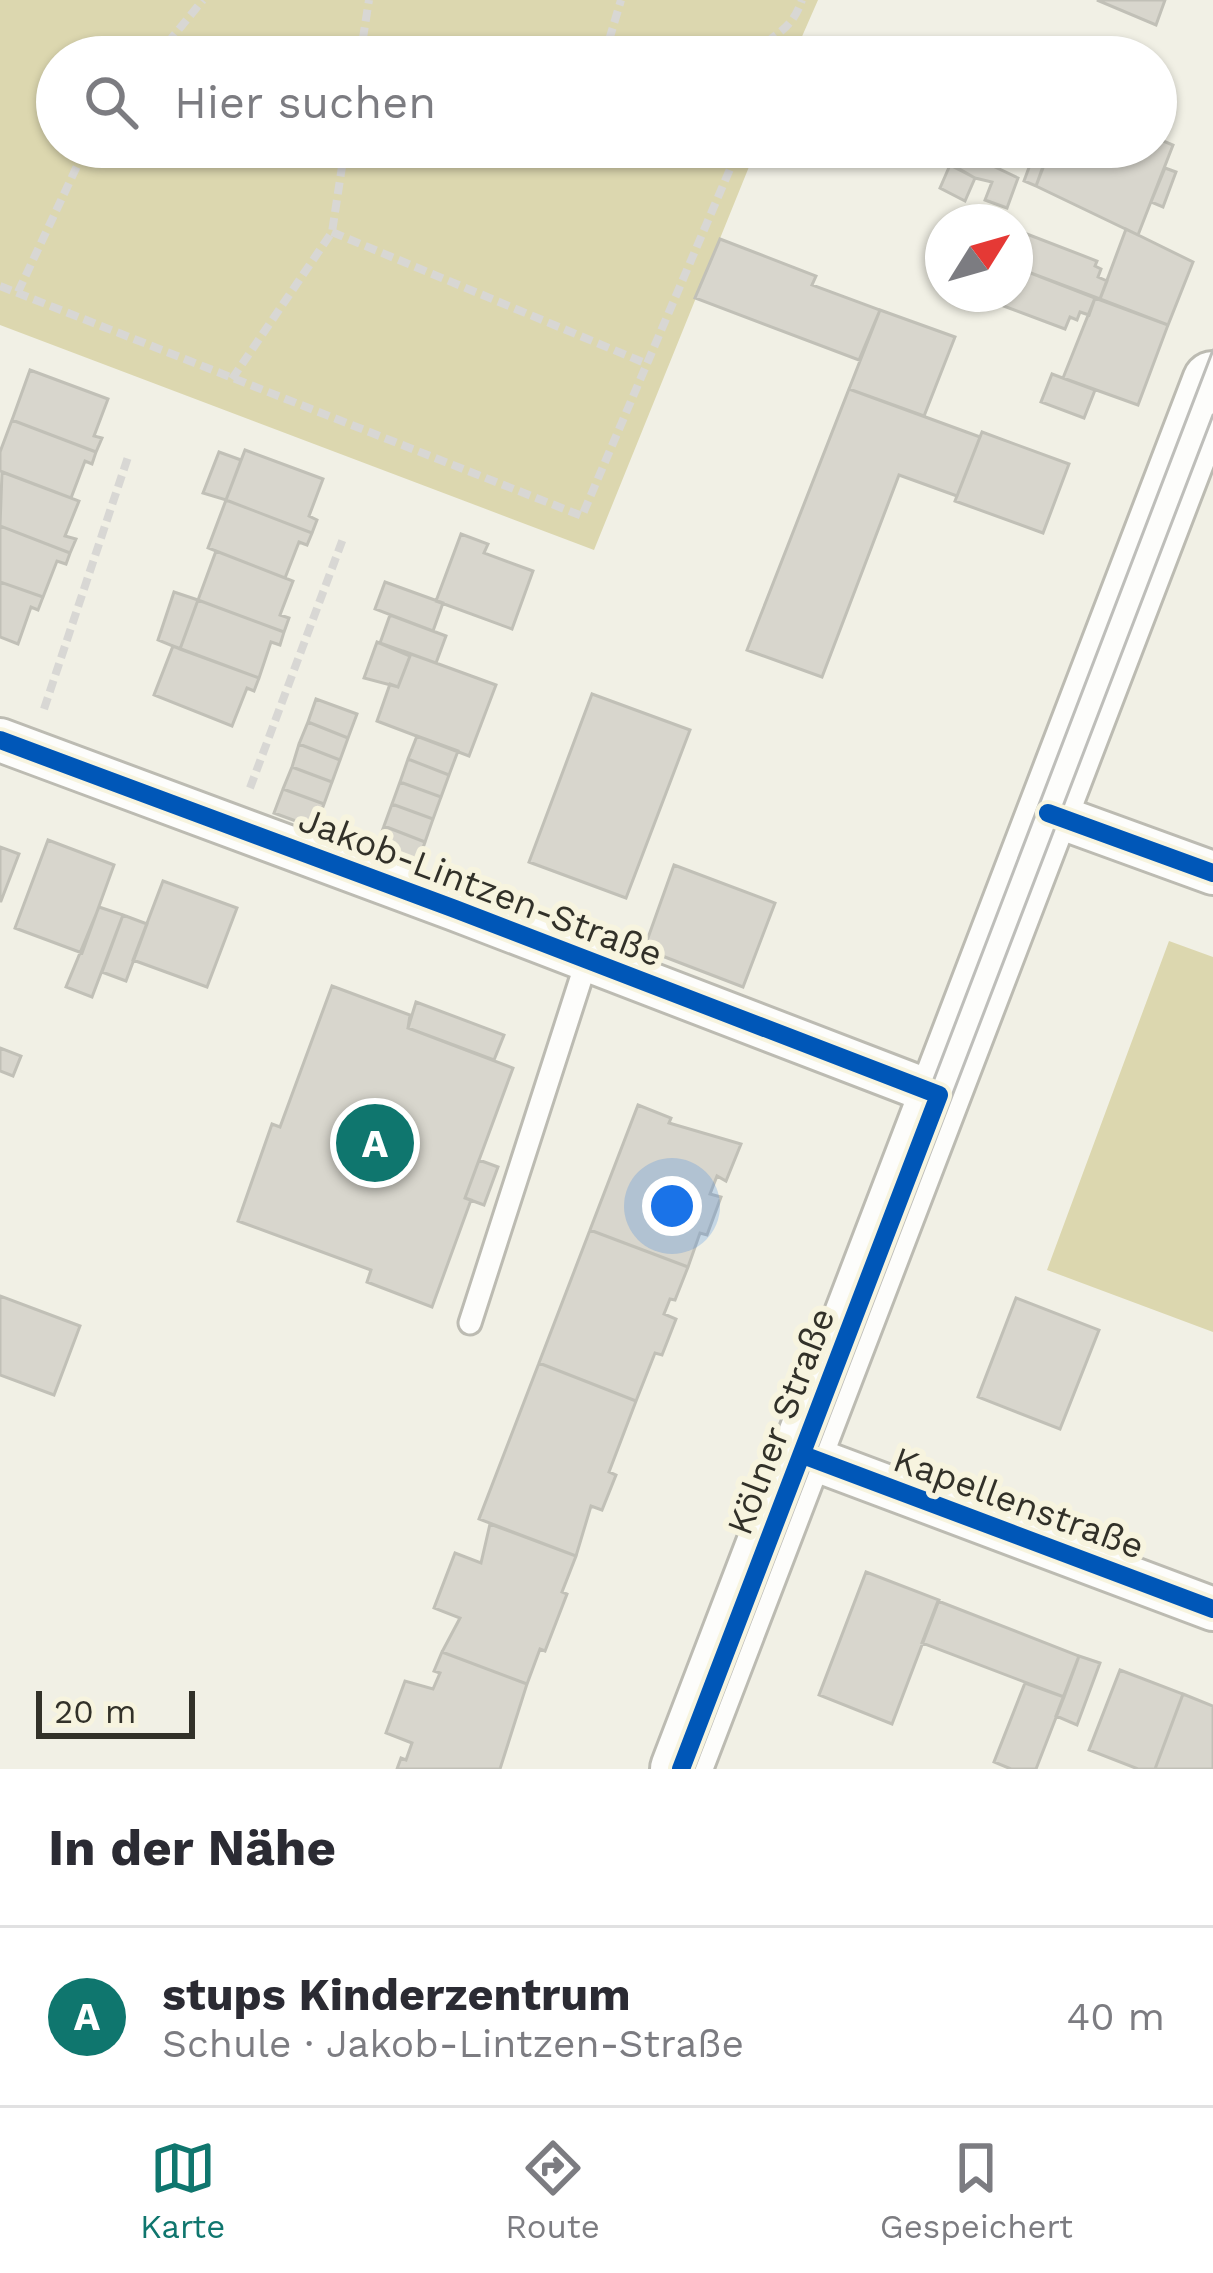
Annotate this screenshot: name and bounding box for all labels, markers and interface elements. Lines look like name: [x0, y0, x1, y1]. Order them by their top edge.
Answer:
search box: [36, 36, 1177, 168]
icon: search: [78, 69, 144, 135]
text: Hier suchen: [174, 76, 436, 129]
north arrow: [925, 204, 1033, 312]
street label: Jakob-Lintzen-Straße: [293, 798, 668, 976]
pin: A: [336, 1098, 414, 1188]
your location: [642, 1176, 702, 1236]
street label: Kölner Straße: [718, 1302, 843, 1541]
street label: Kapellenstraße: [888, 1438, 1150, 1568]
scale bar: [36, 1685, 195, 1738]
text: 20 m: [54, 1692, 136, 1731]
text: In der Nähe: [48, 1818, 336, 1877]
text: stups Kinderzentrum: [162, 1968, 631, 2021]
text: A: [74, 1994, 100, 2039]
text: 40 m: [1066, 1994, 1165, 2039]
text: Schule · Jakob-Lintzen-Straße: [162, 2021, 744, 2066]
tab: Karte: [140, 2135, 225, 2246]
tab: Route: [505, 2135, 600, 2246]
tab: Gespeichert: [880, 2135, 1073, 2246]

